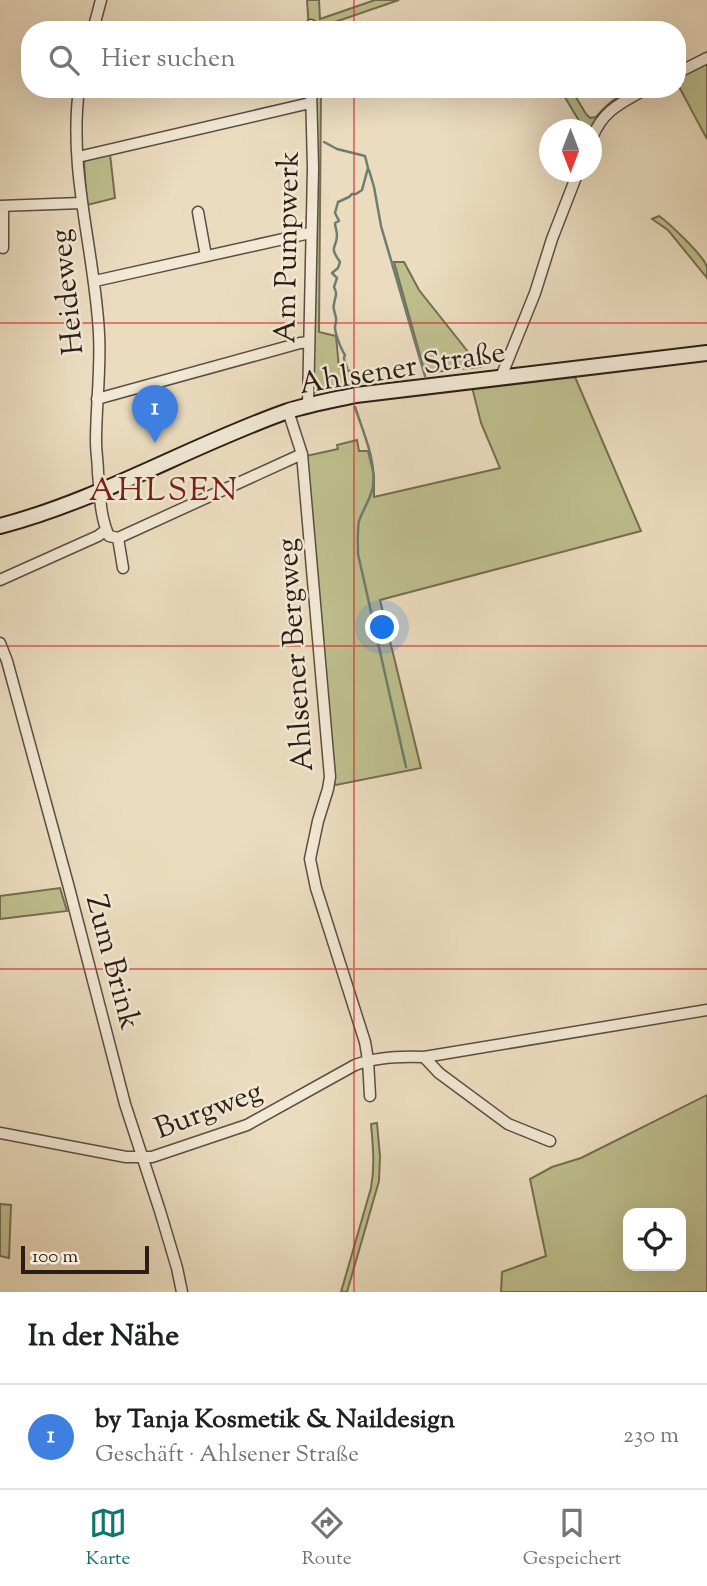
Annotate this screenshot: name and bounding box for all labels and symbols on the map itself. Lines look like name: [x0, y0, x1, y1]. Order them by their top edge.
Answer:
north arrow: [539, 119, 602, 182]
street label: Am Pumpwerk: [265, 150, 312, 344]
street label: Heideweg: [40, 227, 96, 357]
street label: Ahlsener Straße: [296, 332, 509, 407]
pin: 1: [132, 385, 178, 443]
district label: AHLSEN: [89, 468, 239, 516]
street label: Ahlsener Bergweg: [267, 537, 326, 773]
your location: [365, 610, 399, 644]
street label: Zum Brink: [73, 890, 150, 1035]
street label: Burgweg: [149, 1071, 269, 1152]
scale bar: [21, 1243, 149, 1275]

